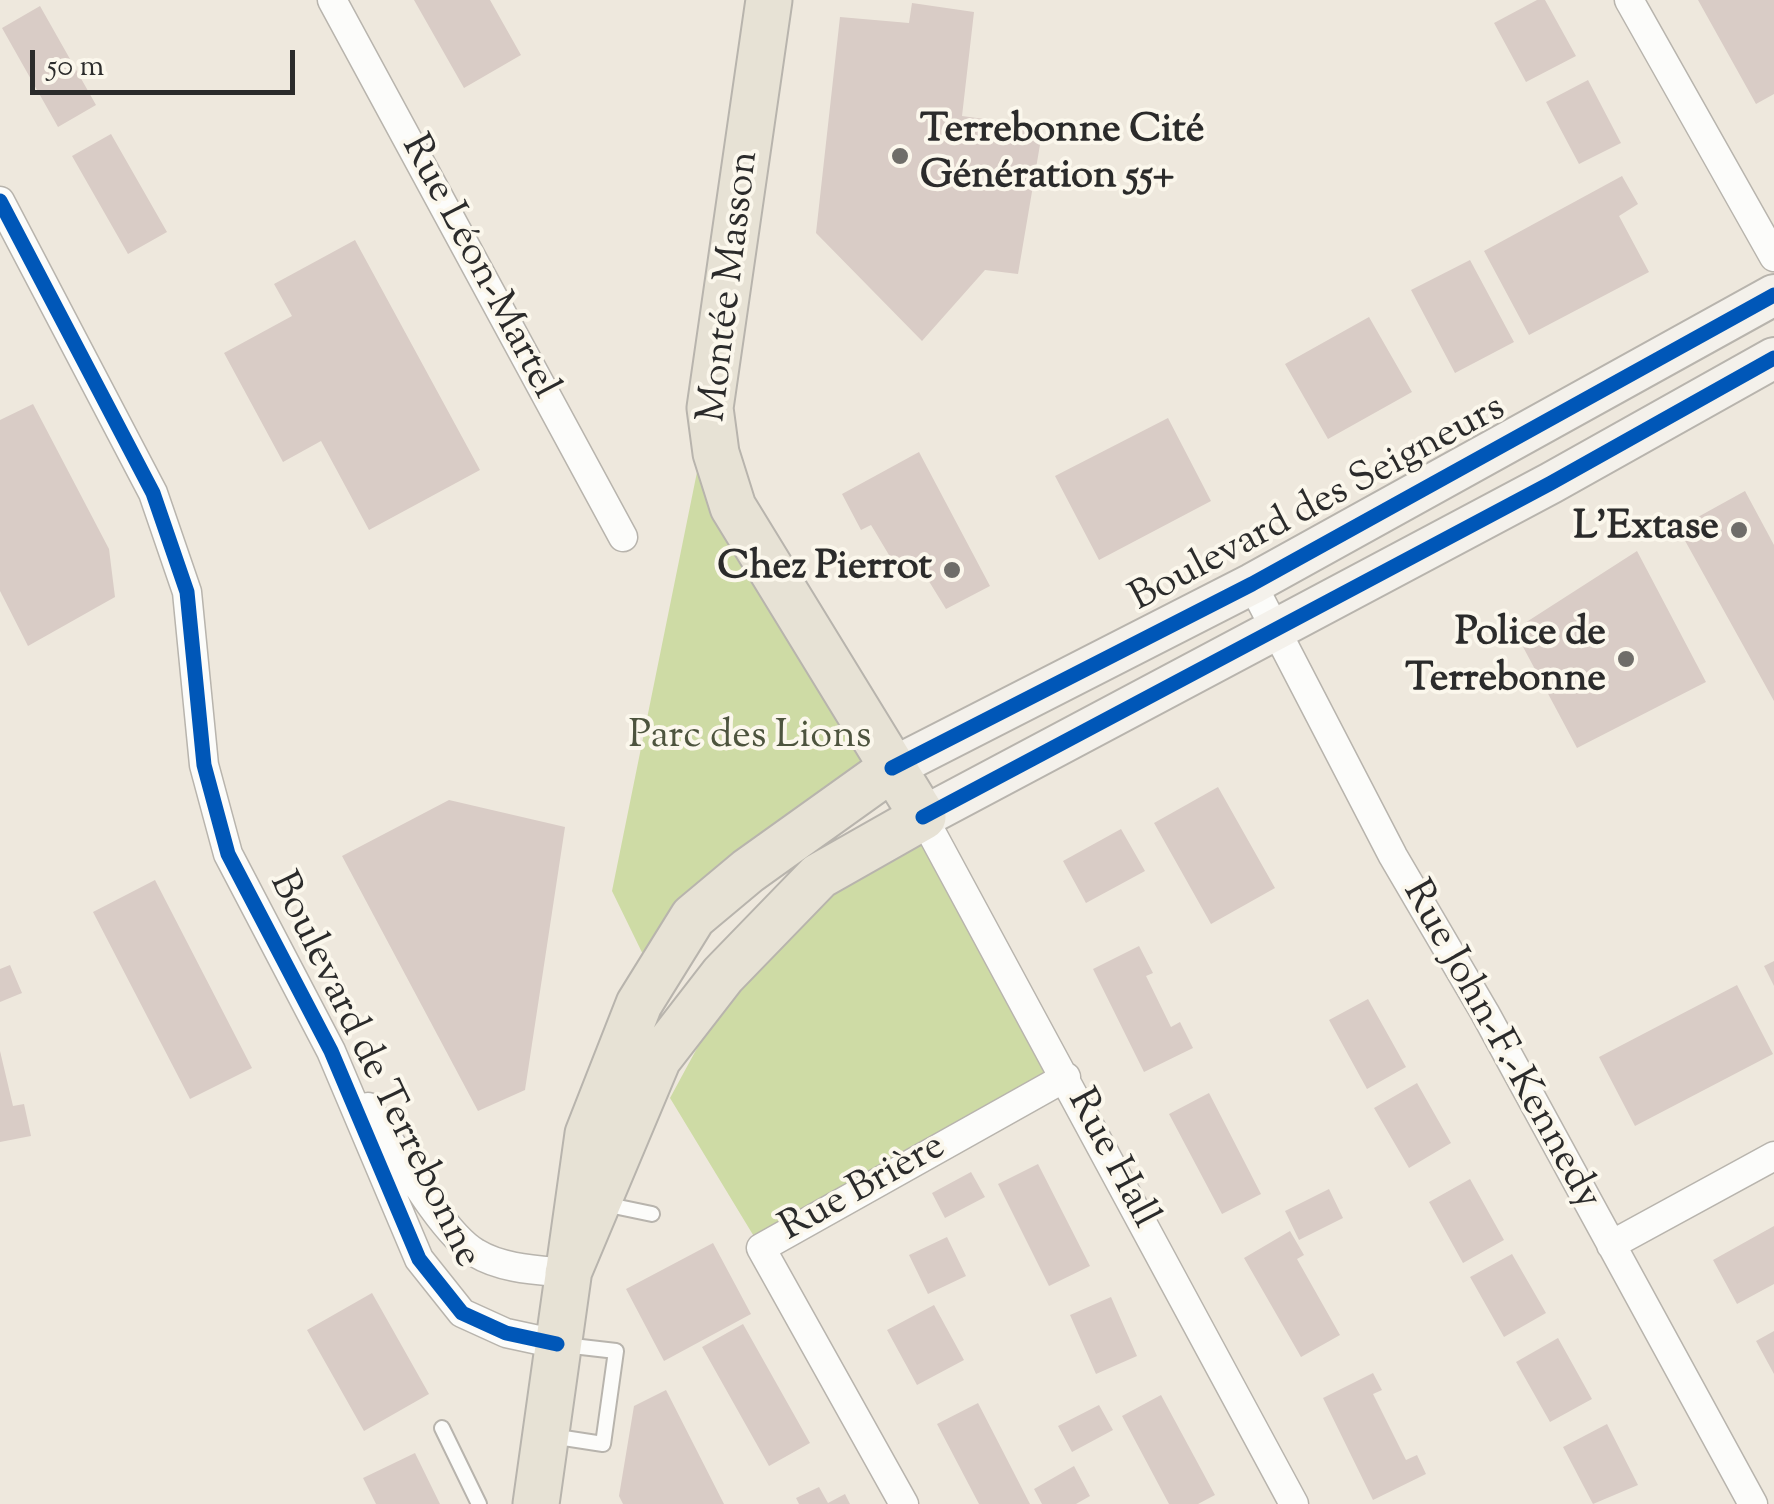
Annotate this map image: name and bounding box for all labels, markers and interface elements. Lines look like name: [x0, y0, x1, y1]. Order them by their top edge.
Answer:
scale bar: [35, 30, 300, 92]
text: 50 m: [47, 46, 104, 89]
place label: Terrebonne Cité Génération 55+: [920, 109, 1204, 203]
street label: Rue Léon-Martel: [387, 128, 567, 408]
marker: Terrebonne Cité Génération 55+: [889, 145, 911, 167]
street label: Montée Masson: [692, 149, 772, 425]
street label: Boulevard des Seigneurs: [1123, 387, 1515, 625]
place label: L'Extase: [1573, 506, 1719, 554]
marker: L'Extase: [1728, 519, 1750, 541]
place label: Chez Pierrot: [717, 546, 932, 594]
marker: Chez Pierrot: [941, 559, 963, 581]
place label: Police de Terrebonne: [1405, 612, 1606, 706]
marker: Police de Terrebonne: [1615, 648, 1637, 670]
park label: Parc des Lions: [628, 715, 872, 763]
street label: Boulevard de Terrebonne: [255, 865, 489, 1277]
street label: Rue John-F.-Kennedy: [1389, 873, 1609, 1219]
street label: Rue Hall: [1054, 1082, 1166, 1238]
street label: Rue Brière: [773, 1125, 955, 1255]

